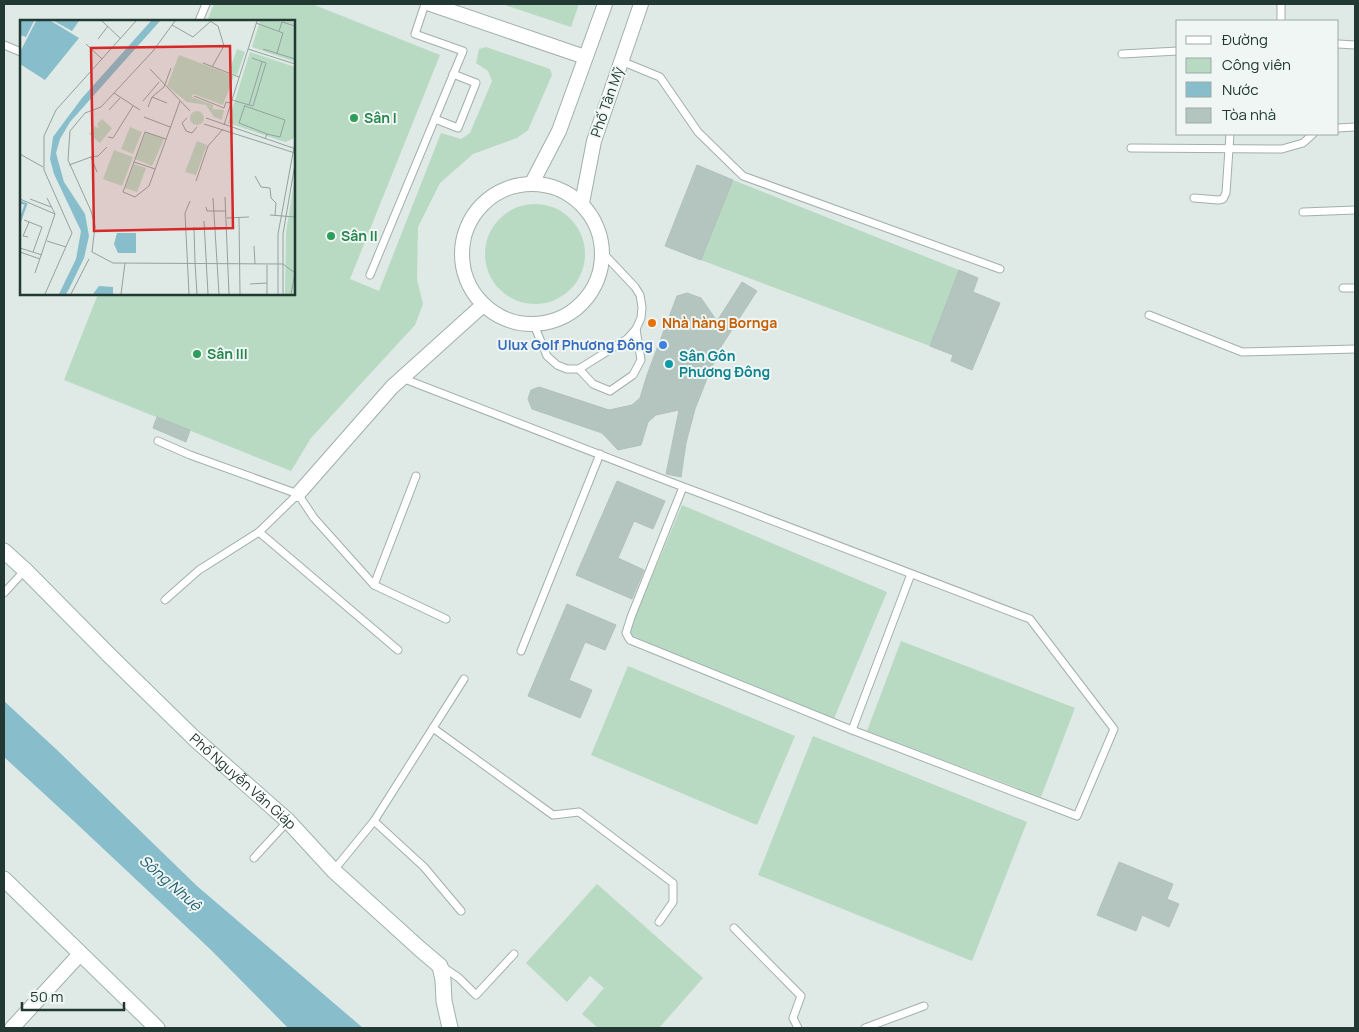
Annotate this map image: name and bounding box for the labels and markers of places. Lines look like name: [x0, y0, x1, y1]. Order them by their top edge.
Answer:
place label: Sân I: [364, 108, 397, 127]
marker: Sân I: [348, 112, 360, 124]
place label: Sân II: [341, 226, 378, 245]
marker: Sân II: [325, 230, 337, 242]
place label: Nhà hàng Bornga: [662, 313, 777, 332]
marker: Nhà hàng Bornga: [646, 317, 658, 329]
place label: Ulux Golf Phương Đông: [498, 335, 653, 354]
marker: Ulux Golf Phương Đông: [657, 339, 669, 351]
place label: Sân III: [207, 344, 248, 363]
place label: Sân Gôn Phương Đông: [679, 346, 770, 381]
marker: Sân III: [191, 348, 203, 360]
marker: Sân Gôn Phương Đông: [663, 358, 675, 370]

